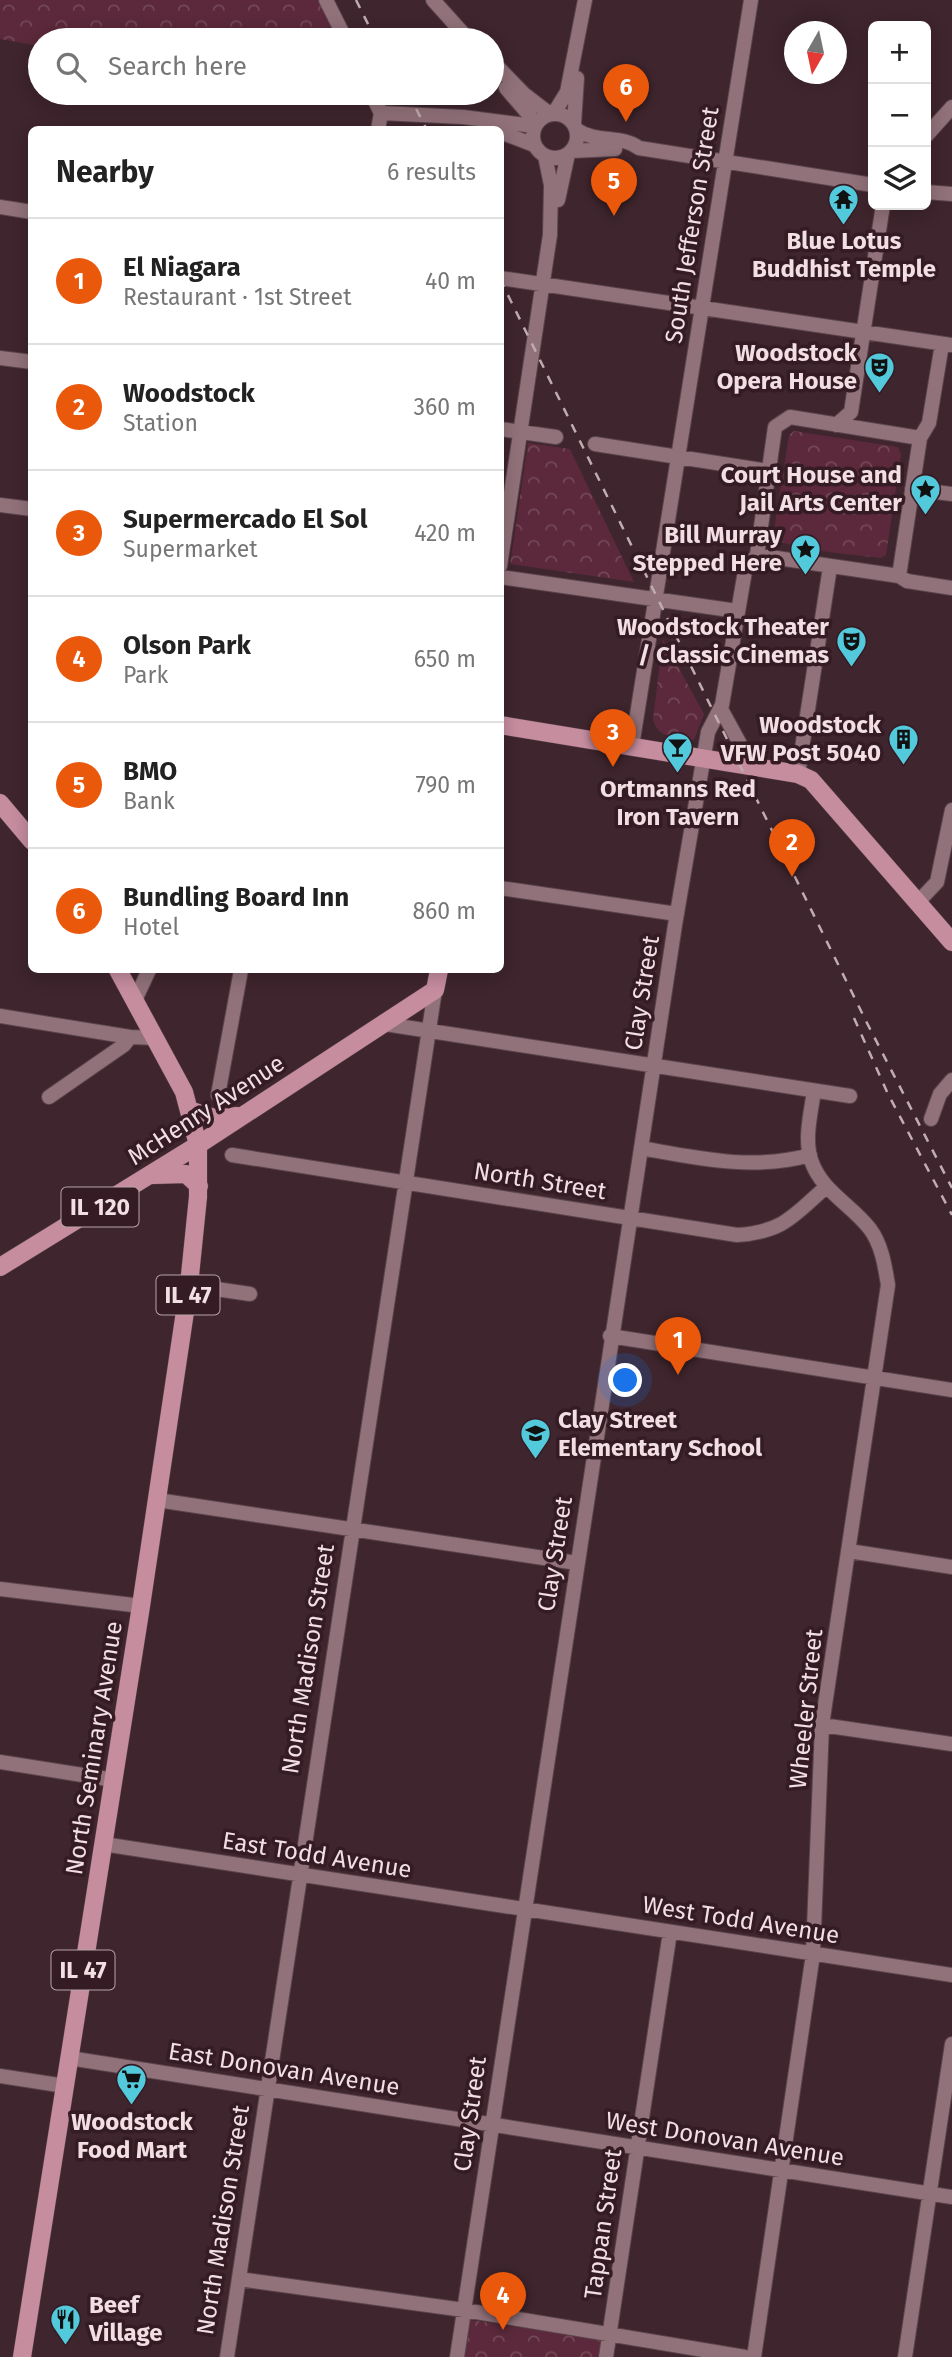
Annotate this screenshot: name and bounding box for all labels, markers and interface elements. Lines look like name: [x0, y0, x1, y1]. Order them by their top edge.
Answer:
north arrow: [784, 21, 847, 84]
map controls: [868, 21, 931, 210]
button: +: [868, 21, 931, 84]
search box: [28, 28, 504, 105]
icon: search: [52, 48, 90, 86]
text: Search here: [108, 51, 247, 82]
pin: 6: [603, 64, 649, 122]
button: −: [868, 84, 931, 147]
street label: South Jefferson Street: [659, 104, 725, 345]
button: layers: [868, 147, 931, 210]
text: Nearby: [56, 154, 154, 190]
text: 6 results: [387, 158, 476, 186]
pin: 5: [591, 158, 637, 216]
temple icon: Blue Lotus Buddhist Temple: [827, 182, 861, 226]
place label: Blue Lotus Buddhist Temple: [752, 227, 936, 283]
text: El Niagara: [123, 252, 241, 283]
text: 1: [74, 267, 84, 295]
text: 40 m: [425, 267, 476, 295]
text: Restaurant · 1st Street: [123, 283, 351, 311]
place label: Woodstock Opera House: [717, 339, 858, 395]
theatre icon: Woodstock Opera House: [863, 350, 897, 394]
text: Woodstock: [123, 378, 255, 409]
text: 2: [73, 393, 85, 421]
text: 360 m: [414, 393, 476, 421]
text: Station: [123, 409, 198, 437]
place label: Court House and Jail Arts Center: [721, 461, 902, 517]
place icon: Court House and Jail Arts Center: [908, 472, 942, 516]
text: Supermercado El Sol: [123, 504, 368, 535]
text: 3: [73, 519, 85, 547]
text: 420 m: [414, 519, 476, 547]
place label: Bill Murray Stepped Here: [633, 521, 783, 577]
place icon: Bill Murray Stepped Here: [788, 532, 822, 576]
text: Supermarket: [123, 535, 258, 563]
place label: Woodstock Theater / Classic Cinemas: [617, 613, 829, 669]
theatre icon: Woodstock Theater / Classic Cinemas: [835, 624, 869, 668]
text: Olson Park: [123, 630, 251, 661]
text: 4: [73, 645, 86, 673]
text: 650 m: [414, 645, 476, 673]
text: Park: [123, 661, 168, 689]
pin: 3: [590, 709, 636, 767]
place label: Woodstock VFW Post 5040: [720, 711, 882, 767]
building icon: Woodstock VFW Post 5040: [887, 722, 921, 766]
bar icon: Ortmanns Red Iron Tavern: [661, 730, 695, 774]
text: BMO: [123, 756, 177, 787]
text: 5: [73, 771, 85, 799]
text: 790 m: [415, 771, 476, 799]
place label: Ortmanns Red Iron Tavern: [600, 775, 756, 831]
text: Bank: [123, 787, 175, 815]
pin: 2: [769, 819, 815, 877]
text: Bundling Board Inn: [123, 882, 349, 913]
text: 6: [73, 897, 85, 925]
text: 860 m: [412, 897, 476, 925]
text: Hotel: [123, 913, 179, 941]
street label: Clay Street: [619, 933, 665, 1053]
street label: McHenry Avenue: [123, 1049, 289, 1171]
street label: North Street: [472, 1157, 609, 1205]
road number: IL 120: [62, 1188, 138, 1226]
road number: IL 47: [156, 1276, 220, 1314]
pin: 1: [655, 1317, 701, 1375]
your location: [608, 1363, 642, 1397]
place label: Clay Street Elementary School: [558, 1406, 763, 1462]
school or university icon: Clay Street Elementary School: [518, 1417, 552, 1461]
street label: Clay Street: [532, 1494, 578, 1614]
street label: North Madison Street: [276, 1542, 340, 1776]
street label: North Seminary Avenue: [60, 1619, 128, 1877]
street label: Wheeler Street: [784, 1627, 828, 1790]
street label: East Todd Avenue: [220, 1826, 414, 1884]
street label: West Todd Avenue: [641, 1891, 841, 1949]
road number: IL 47: [52, 1951, 114, 1990]
street label: East Donovan Avenue: [166, 2037, 402, 2101]
street label: Clay Street: [448, 2054, 492, 2173]
supermarket icon: Woodstock Food Mart: [115, 2063, 149, 2107]
street label: North Madison Street: [191, 2103, 255, 2337]
street label: West Donovan Avenue: [604, 2106, 846, 2172]
place label: Woodstock Food Mart: [71, 2108, 194, 2164]
street label: Tappan Street: [579, 2147, 627, 2301]
pin: 4: [480, 2272, 526, 2330]
place label: Beef Village: [88, 2291, 162, 2347]
restaurant icon: Beef Village: [49, 2302, 83, 2346]

